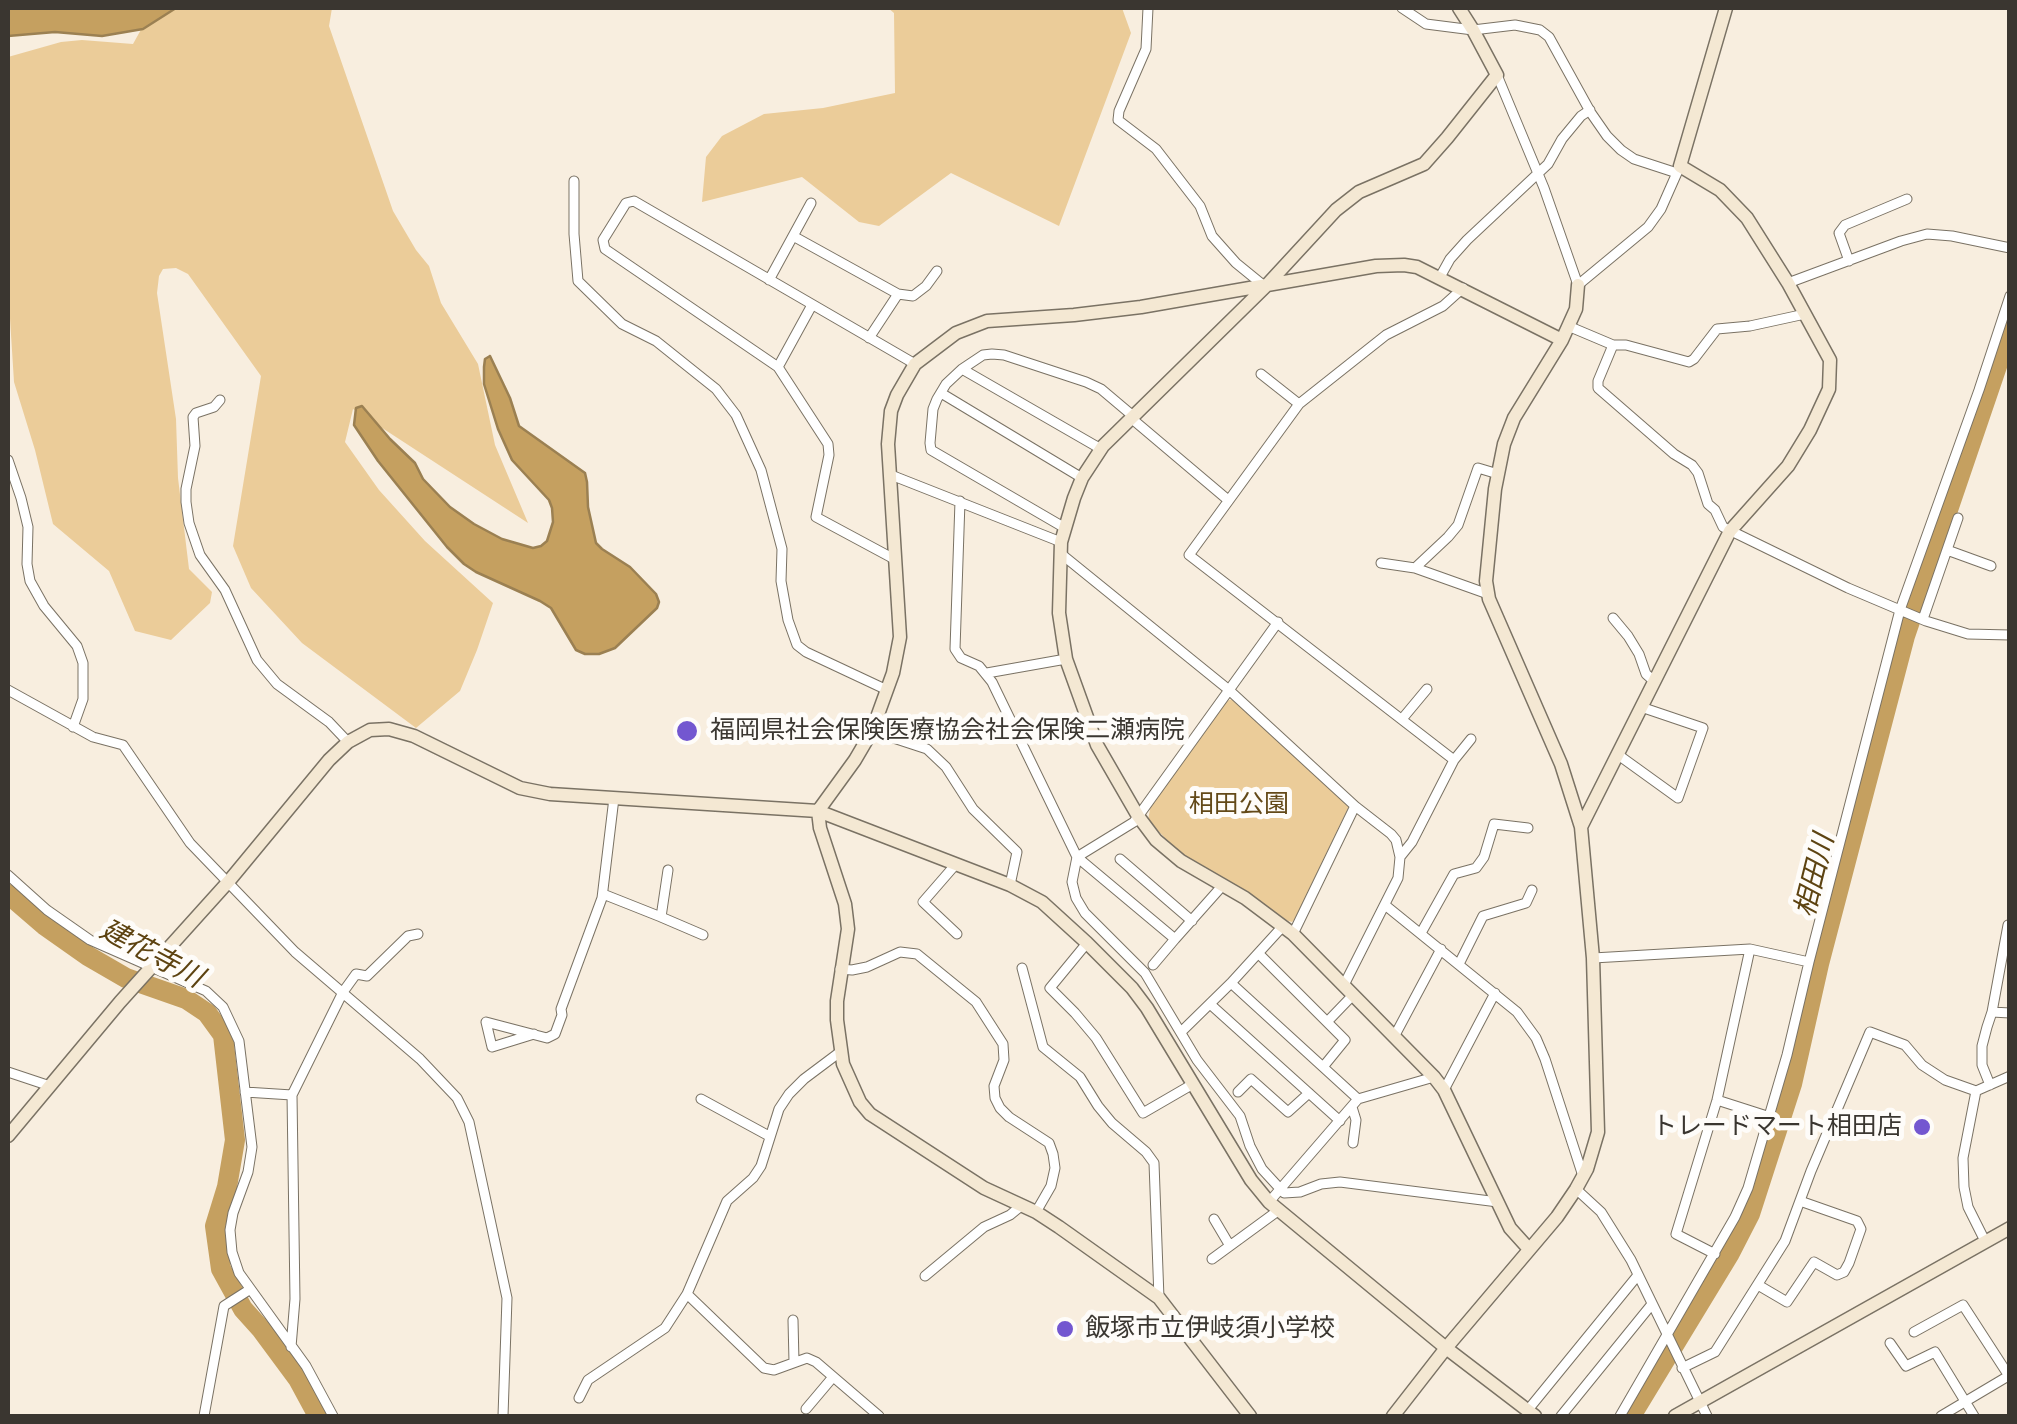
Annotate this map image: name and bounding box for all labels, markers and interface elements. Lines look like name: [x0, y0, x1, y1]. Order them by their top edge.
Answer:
place label: 福岡県社会保険医療協会社会保険二瀬病院: [710, 716, 1185, 746]
marker: 福岡県社会保険医療協会社会保険二瀬病院: [674, 718, 700, 744]
park label: 相田公園: [1189, 790, 1289, 820]
water label: 相田川: [1790, 831, 1842, 921]
water label: 建花寺川: [94, 914, 208, 996]
place label: トレードマート相田店: [1652, 1112, 1902, 1142]
marker: トレードマート相田店: [1911, 1116, 1933, 1138]
place label: 飯塚市立伊岐須小学校: [1085, 1314, 1335, 1344]
marker: 飯塚市立伊岐須小学校: [1054, 1318, 1076, 1340]

